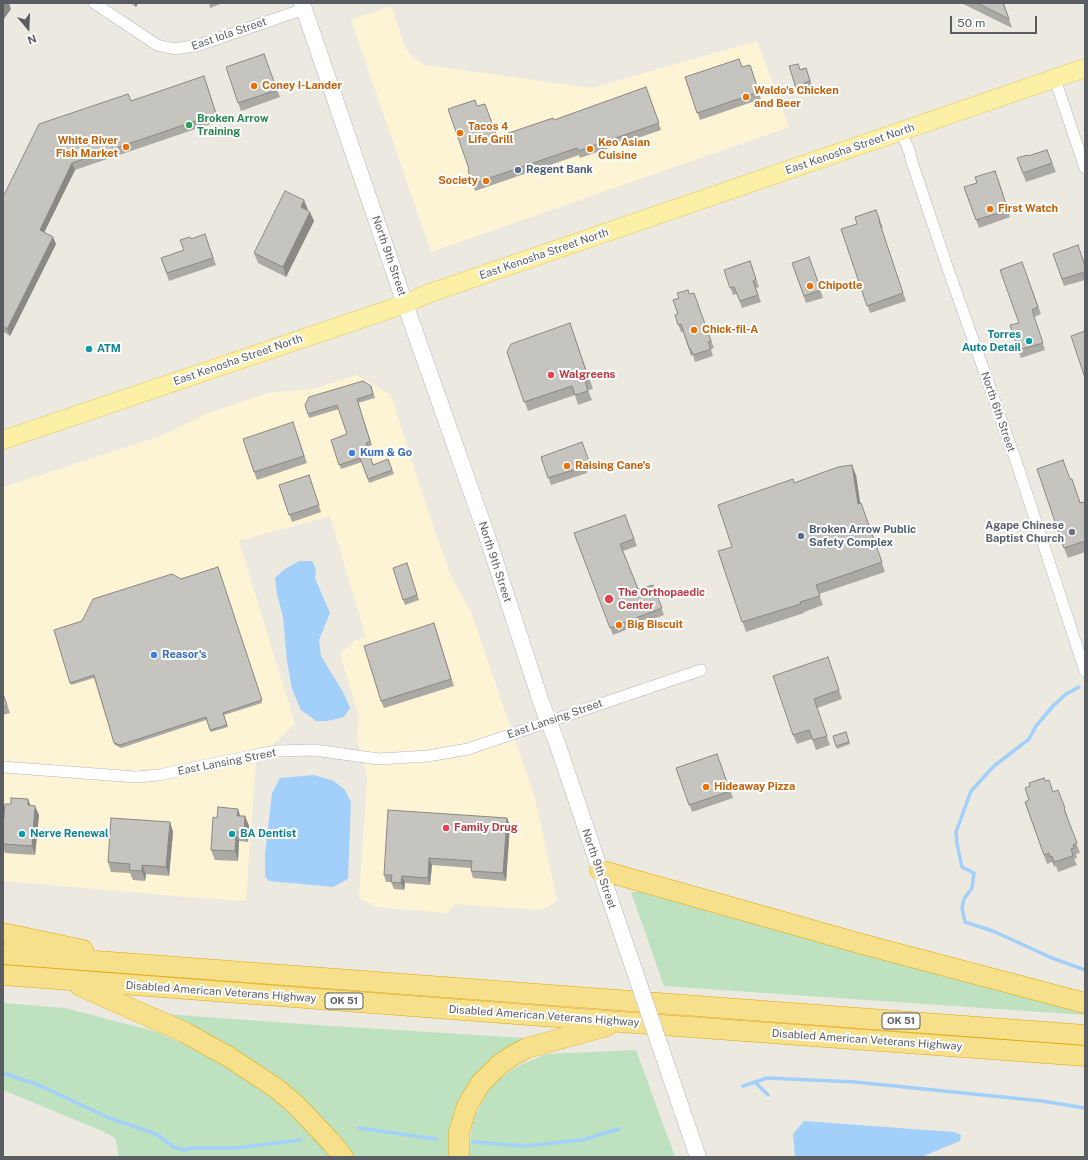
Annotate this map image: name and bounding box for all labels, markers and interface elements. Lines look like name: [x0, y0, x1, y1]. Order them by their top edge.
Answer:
north arrow: [8, 8, 48, 48]
scale bar: [952, 8, 1039, 34]
street label: East Iola Street: [190, 15, 268, 53]
text: 50 m: [957, 16, 985, 30]
text: N: [26, 32, 38, 46]
place label: Coney I-Lander: [262, 79, 342, 93]
marker: Coney I-Lander: [249, 81, 259, 91]
place label: Waldo's Chicken and Beer: [754, 84, 839, 110]
marker: Waldo's Chicken and Beer: [741, 92, 751, 102]
place label: Broken Arrow Training: [197, 112, 269, 138]
marker: Broken Arrow Training: [184, 120, 194, 130]
place label: Tacos 4 Life Grill: [468, 120, 513, 146]
street label: East Kenosha Street North: [784, 121, 916, 177]
marker: Tacos 4 Life Grill: [455, 128, 465, 138]
place label: White River Fish Market: [56, 134, 118, 160]
place label: Keo Asian Cuisine: [598, 136, 650, 162]
marker: White River Fish Market: [121, 142, 131, 152]
marker: Keo Asian Cuisine: [585, 144, 595, 154]
place label: Regent Bank: [526, 163, 593, 177]
marker: Regent Bank: [513, 165, 523, 175]
place label: Society: [438, 174, 478, 188]
marker: Society: [481, 176, 491, 186]
place label: First Watch: [998, 202, 1058, 216]
marker: First Watch: [985, 204, 995, 214]
street label: North 9th Street: [369, 214, 409, 298]
street label: East Kenosha Street North: [478, 226, 610, 282]
place label: Chipotle: [818, 279, 862, 293]
marker: Chipotle: [805, 281, 815, 291]
place label: Chick-fil-A: [702, 323, 758, 337]
marker: Chick-fil-A: [689, 325, 699, 335]
place label: Torres Auto Detail: [962, 328, 1021, 354]
street label: East Kenosha Street North: [172, 332, 304, 388]
marker: Torres Auto Detail: [1024, 336, 1034, 346]
place label: ATM: [97, 342, 121, 356]
marker: ATM: [84, 344, 94, 354]
place label: Walgreens: [559, 368, 615, 382]
marker: Walgreens: [546, 370, 556, 380]
street label: North 6th Street: [978, 370, 1018, 454]
place label: Kum & Go: [360, 446, 412, 460]
marker: Kum & Go: [347, 448, 357, 458]
place label: Raising Cane's: [575, 459, 651, 473]
marker: Raising Cane's: [562, 461, 572, 471]
place label: Agape Chinese Baptist Church: [985, 519, 1064, 545]
street label: North 9th Street: [476, 520, 514, 604]
place label: Broken Arrow Public Safety Complex: [809, 523, 916, 549]
marker: Agape Chinese Baptist Church: [1067, 527, 1077, 537]
marker: Broken Arrow Public Safety Complex: [796, 531, 806, 541]
place label: The Orthopaedic Center: [618, 586, 705, 612]
marker: The Orthopaedic Center: [603, 593, 615, 605]
place label: Big Biscuit: [627, 618, 683, 632]
marker: Big Biscuit: [614, 620, 624, 630]
place label: Reasor's: [162, 648, 207, 662]
marker: Reasor's: [149, 650, 159, 660]
street label: East Lansing Street: [506, 696, 604, 742]
street label: East Lansing Street: [177, 746, 277, 778]
place label: Hideaway Pizza: [714, 780, 795, 794]
marker: Hideaway Pizza: [701, 782, 711, 792]
place label: Family Drug: [454, 821, 518, 835]
marker: Family Drug: [441, 823, 451, 833]
place label: Nerve Renewal: [30, 827, 109, 841]
place label: BA Dentist: [240, 827, 296, 841]
street label: North 9th Street: [579, 827, 619, 911]
marker: Nerve Renewal: [17, 829, 27, 839]
marker: BA Dentist: [227, 829, 237, 839]
street label: Disabled American Veterans Highway: [125, 979, 317, 1005]
road number: OK 51: [325, 993, 363, 1009]
street label: Disabled American Veterans Highway: [448, 1003, 640, 1029]
road number: OK 51: [882, 1013, 920, 1029]
street label: Disabled American Veterans Highway: [771, 1027, 963, 1053]

